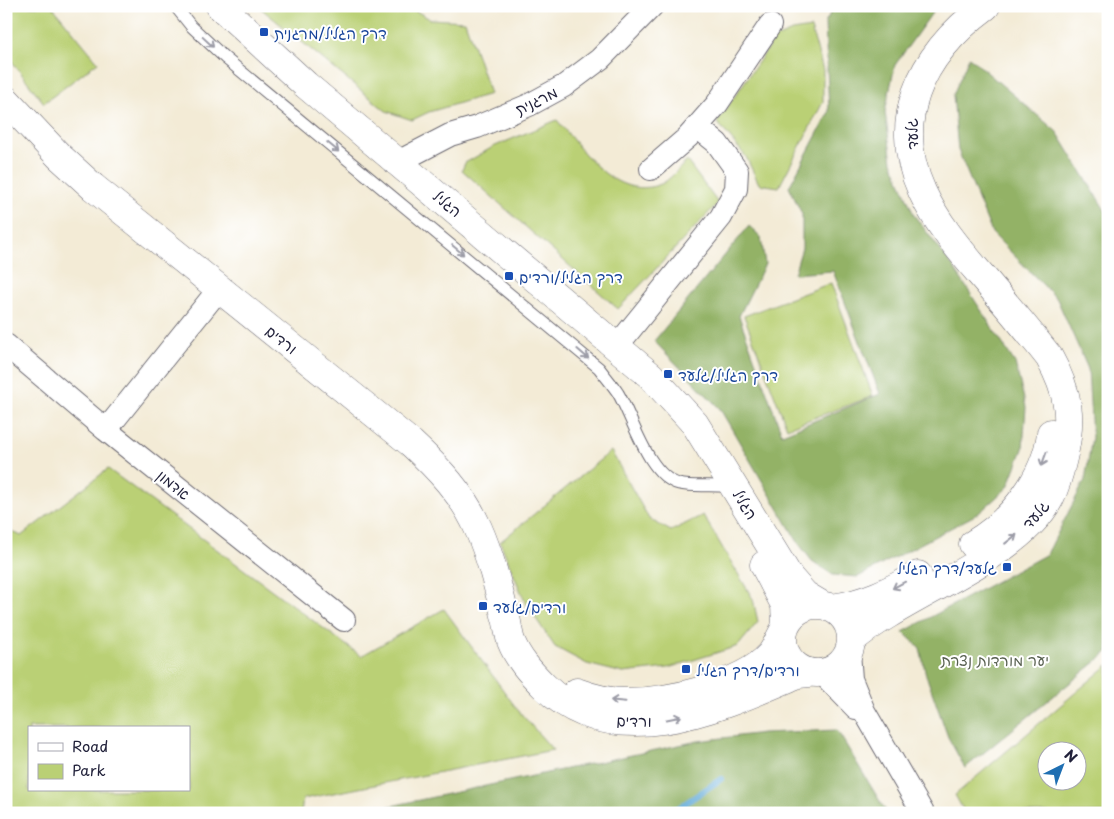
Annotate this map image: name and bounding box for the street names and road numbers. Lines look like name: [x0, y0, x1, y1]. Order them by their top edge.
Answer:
street label: מרגנית: [511, 80, 561, 120]
street label: גלעד: [899, 118, 923, 150]
street label: הגליל: [429, 184, 467, 222]
street label: ורדים: [261, 319, 303, 359]
street label: אדמון: [152, 463, 196, 505]
street label: הגליל: [728, 485, 764, 523]
street label: גלעד: [1016, 494, 1054, 534]
street label: ורדים: [616, 708, 652, 732]

